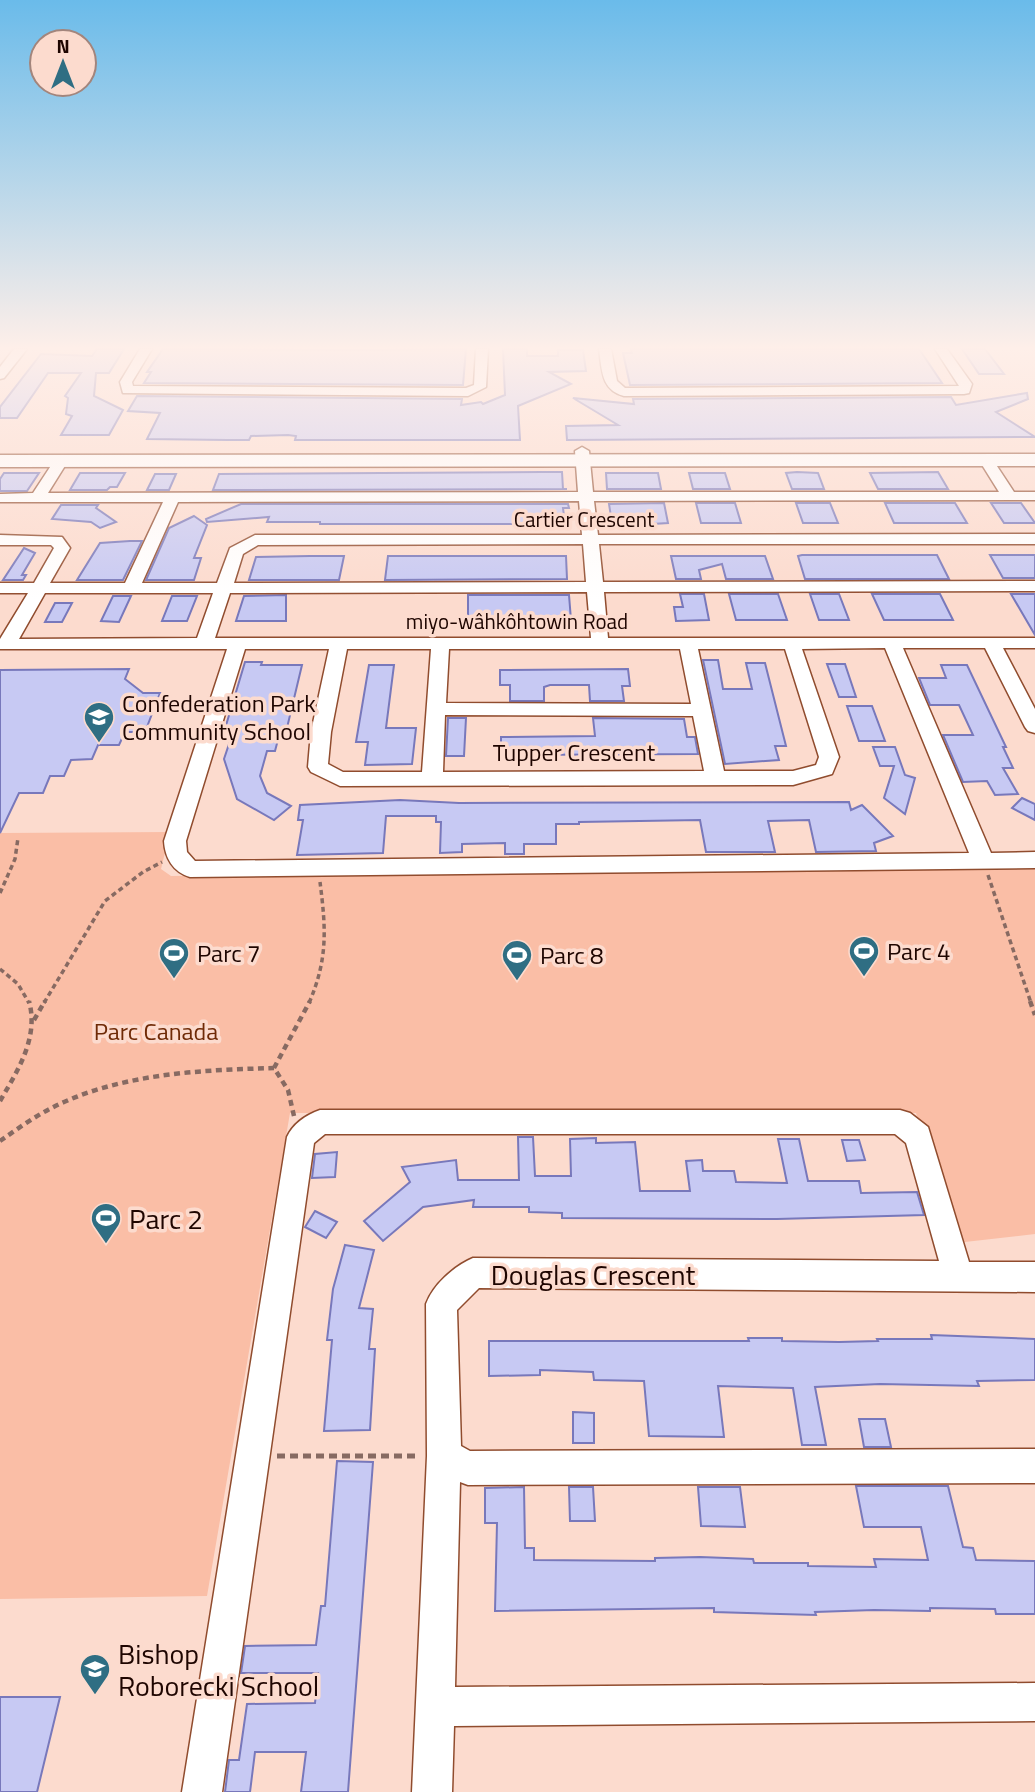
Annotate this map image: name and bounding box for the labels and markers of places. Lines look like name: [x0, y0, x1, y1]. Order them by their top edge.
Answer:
place label: Confederation Park Community School: [122, 685, 316, 749]
school or university icon: Confederation Park Community School: [82, 700, 116, 744]
place label: Parc 4: [887, 933, 950, 969]
sports icon: Parc 4: [847, 934, 881, 978]
place label: Parc 7: [197, 935, 260, 971]
sports icon: Parc 7: [157, 936, 191, 980]
place label: Parc 8: [540, 937, 603, 973]
sports icon: Parc 8: [500, 938, 534, 982]
place label: Parc 2: [129, 1197, 203, 1240]
sports icon: Parc 2: [89, 1201, 123, 1245]
place label: Bishop Roborecki School: [118, 1632, 319, 1707]
school or university icon: Bishop Roborecki School: [78, 1652, 112, 1696]

